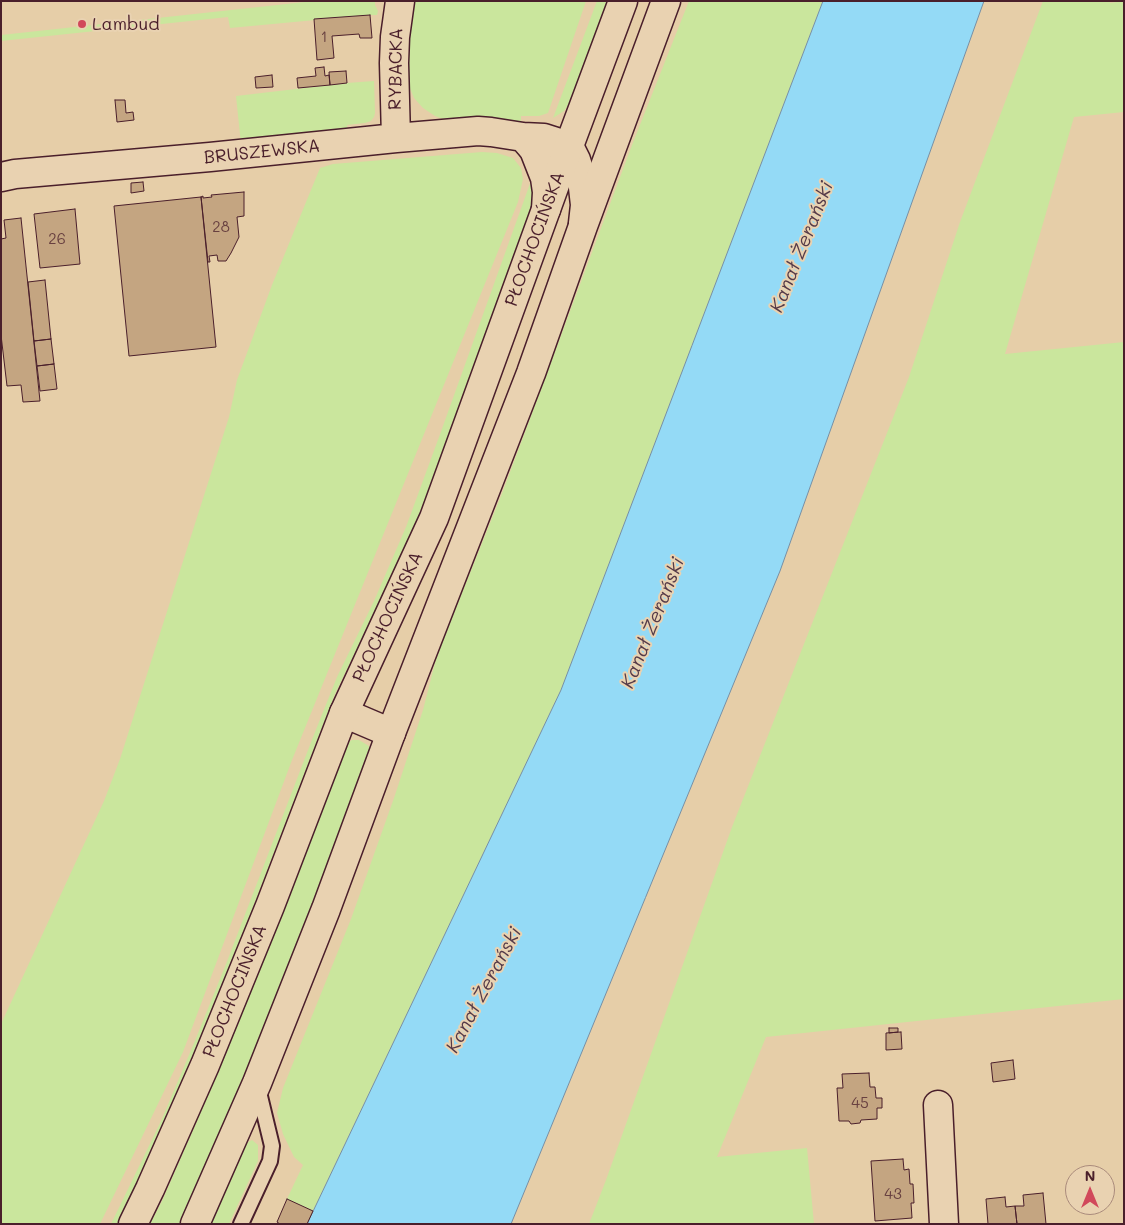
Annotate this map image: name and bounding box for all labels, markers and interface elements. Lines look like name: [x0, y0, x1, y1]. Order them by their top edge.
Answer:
place label: Lambud: [92, 13, 160, 35]
marker: Lambud: [76, 18, 88, 30]
house number: 1: [321, 28, 327, 46]
street label: RYBACKA: [384, 28, 408, 110]
street label: BRUSZEWSKA: [203, 135, 321, 169]
street label: PŁOCHOCIŃSKA: [501, 169, 569, 309]
water label: Kanał Żerański: [765, 178, 839, 316]
house number: 28: [212, 218, 230, 236]
house number: 26: [48, 230, 66, 248]
street label: PŁOCHOCIŃSKA: [348, 548, 428, 686]
water label: Kanał Żerański: [616, 554, 690, 692]
street label: PŁOCHOCIŃSKA: [198, 921, 272, 1061]
water label: Kanał Żerański: [441, 923, 527, 1057]
house number: 45: [851, 1094, 869, 1112]
north arrow: [1065, 1165, 1115, 1215]
text: N: [1085, 1166, 1095, 1185]
house number: 43: [884, 1185, 902, 1203]

